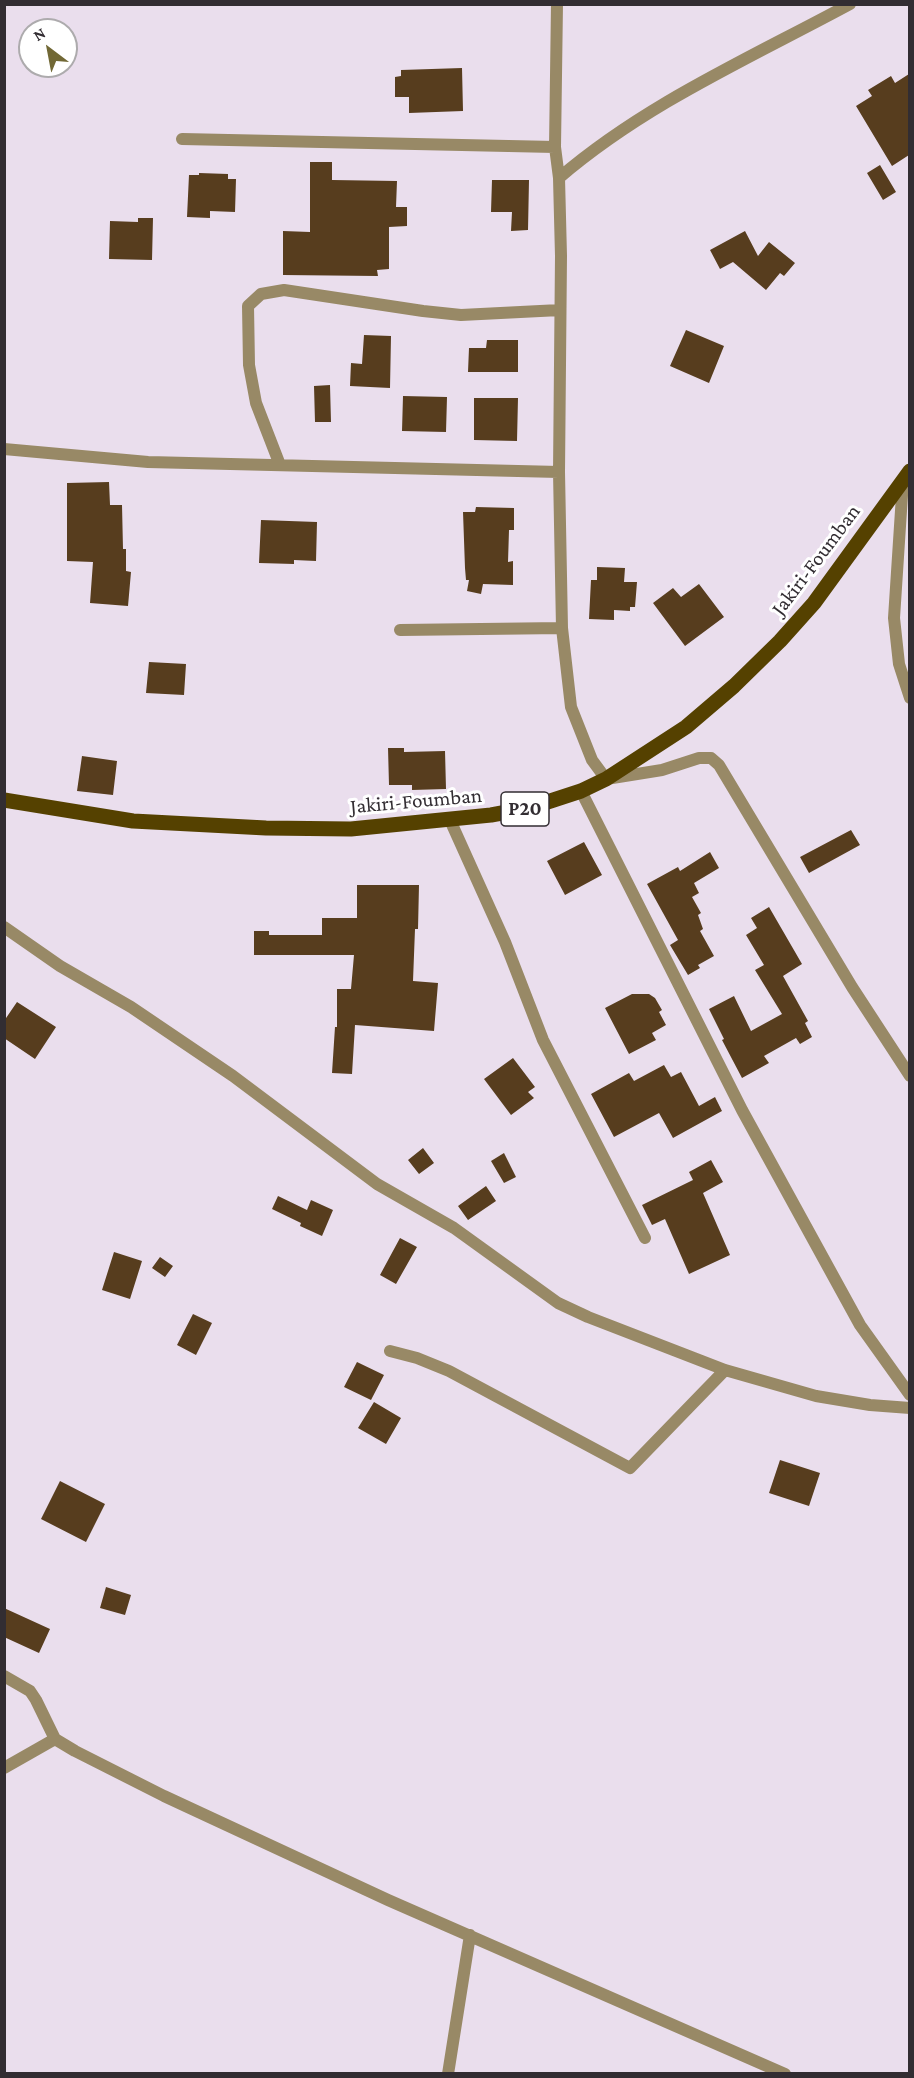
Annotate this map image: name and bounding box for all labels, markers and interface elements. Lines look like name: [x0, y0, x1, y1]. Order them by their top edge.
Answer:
north arrow: [18, 18, 78, 78]
text: N: [30, 24, 48, 44]
street label: Jakiri-Foumban: [766, 500, 866, 620]
street label: Jakiri-Foumban: [349, 783, 483, 819]
road number: P20: [501, 792, 549, 826]

